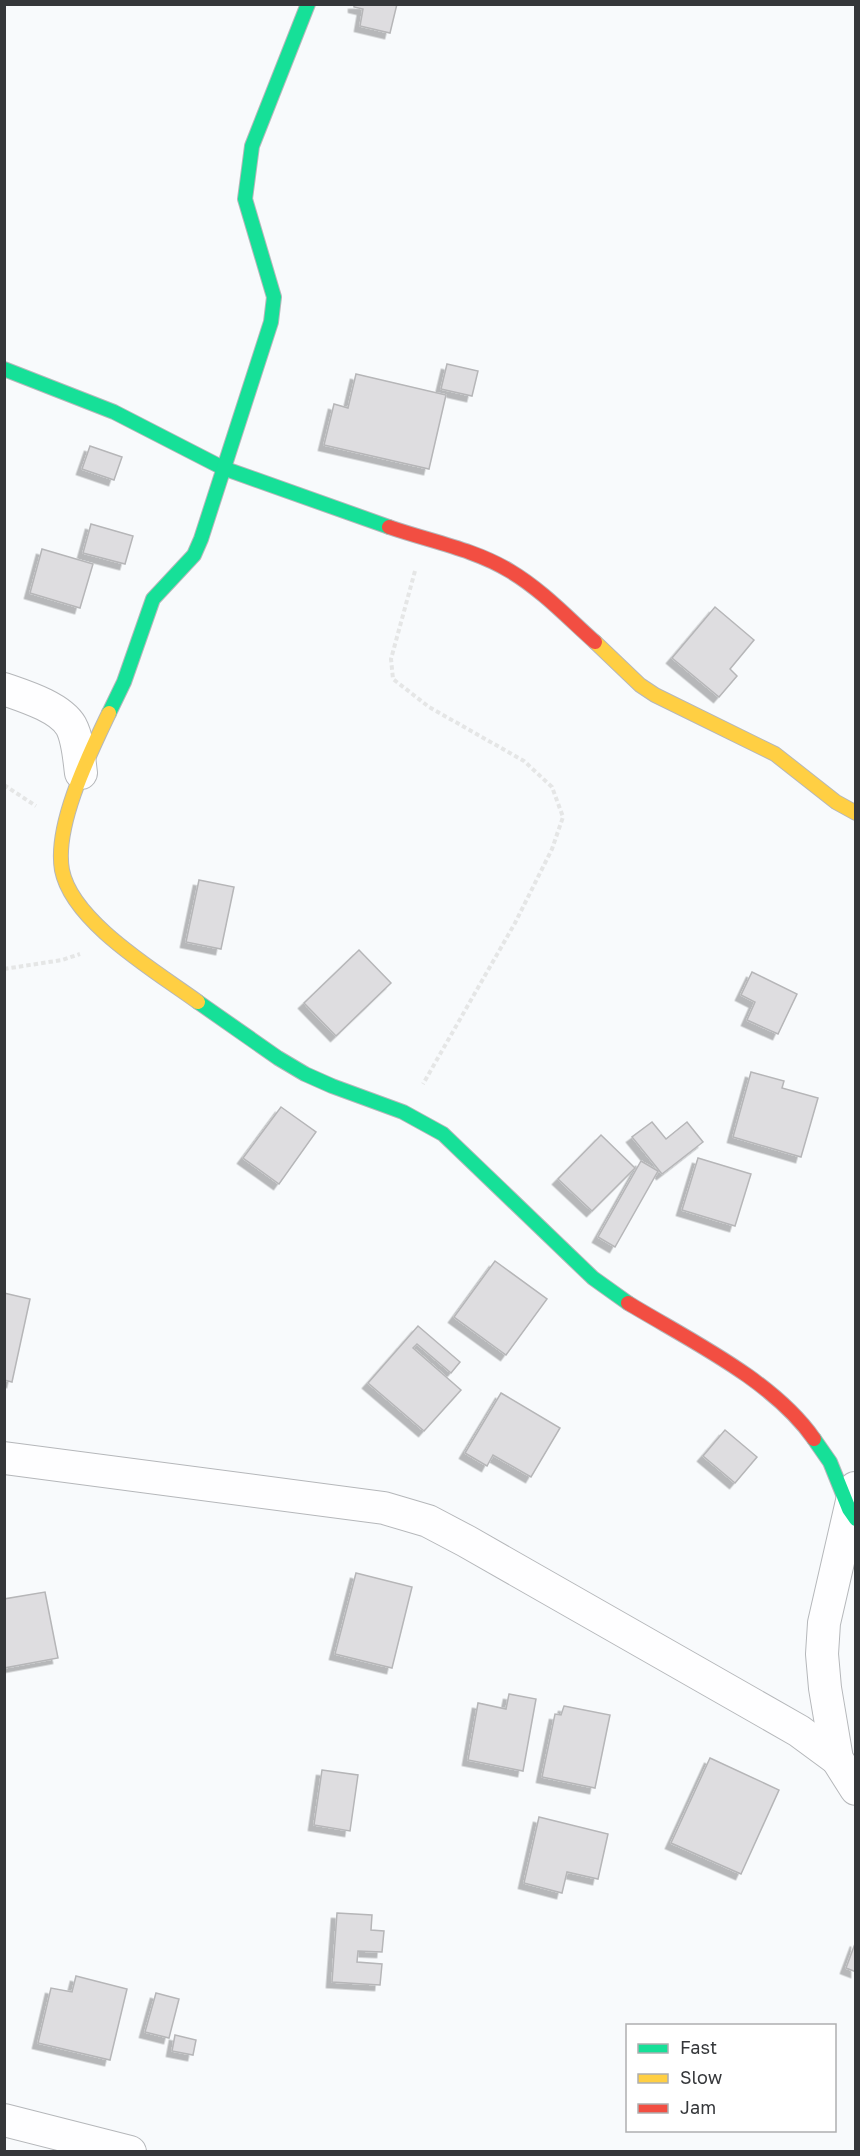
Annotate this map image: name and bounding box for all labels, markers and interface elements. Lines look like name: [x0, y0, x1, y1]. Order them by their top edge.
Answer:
legend: [626, 2024, 836, 2132]
text: Fast: [680, 2036, 717, 2058]
text: Slow: [680, 2066, 723, 2088]
text: Jam: [680, 2096, 716, 2118]

